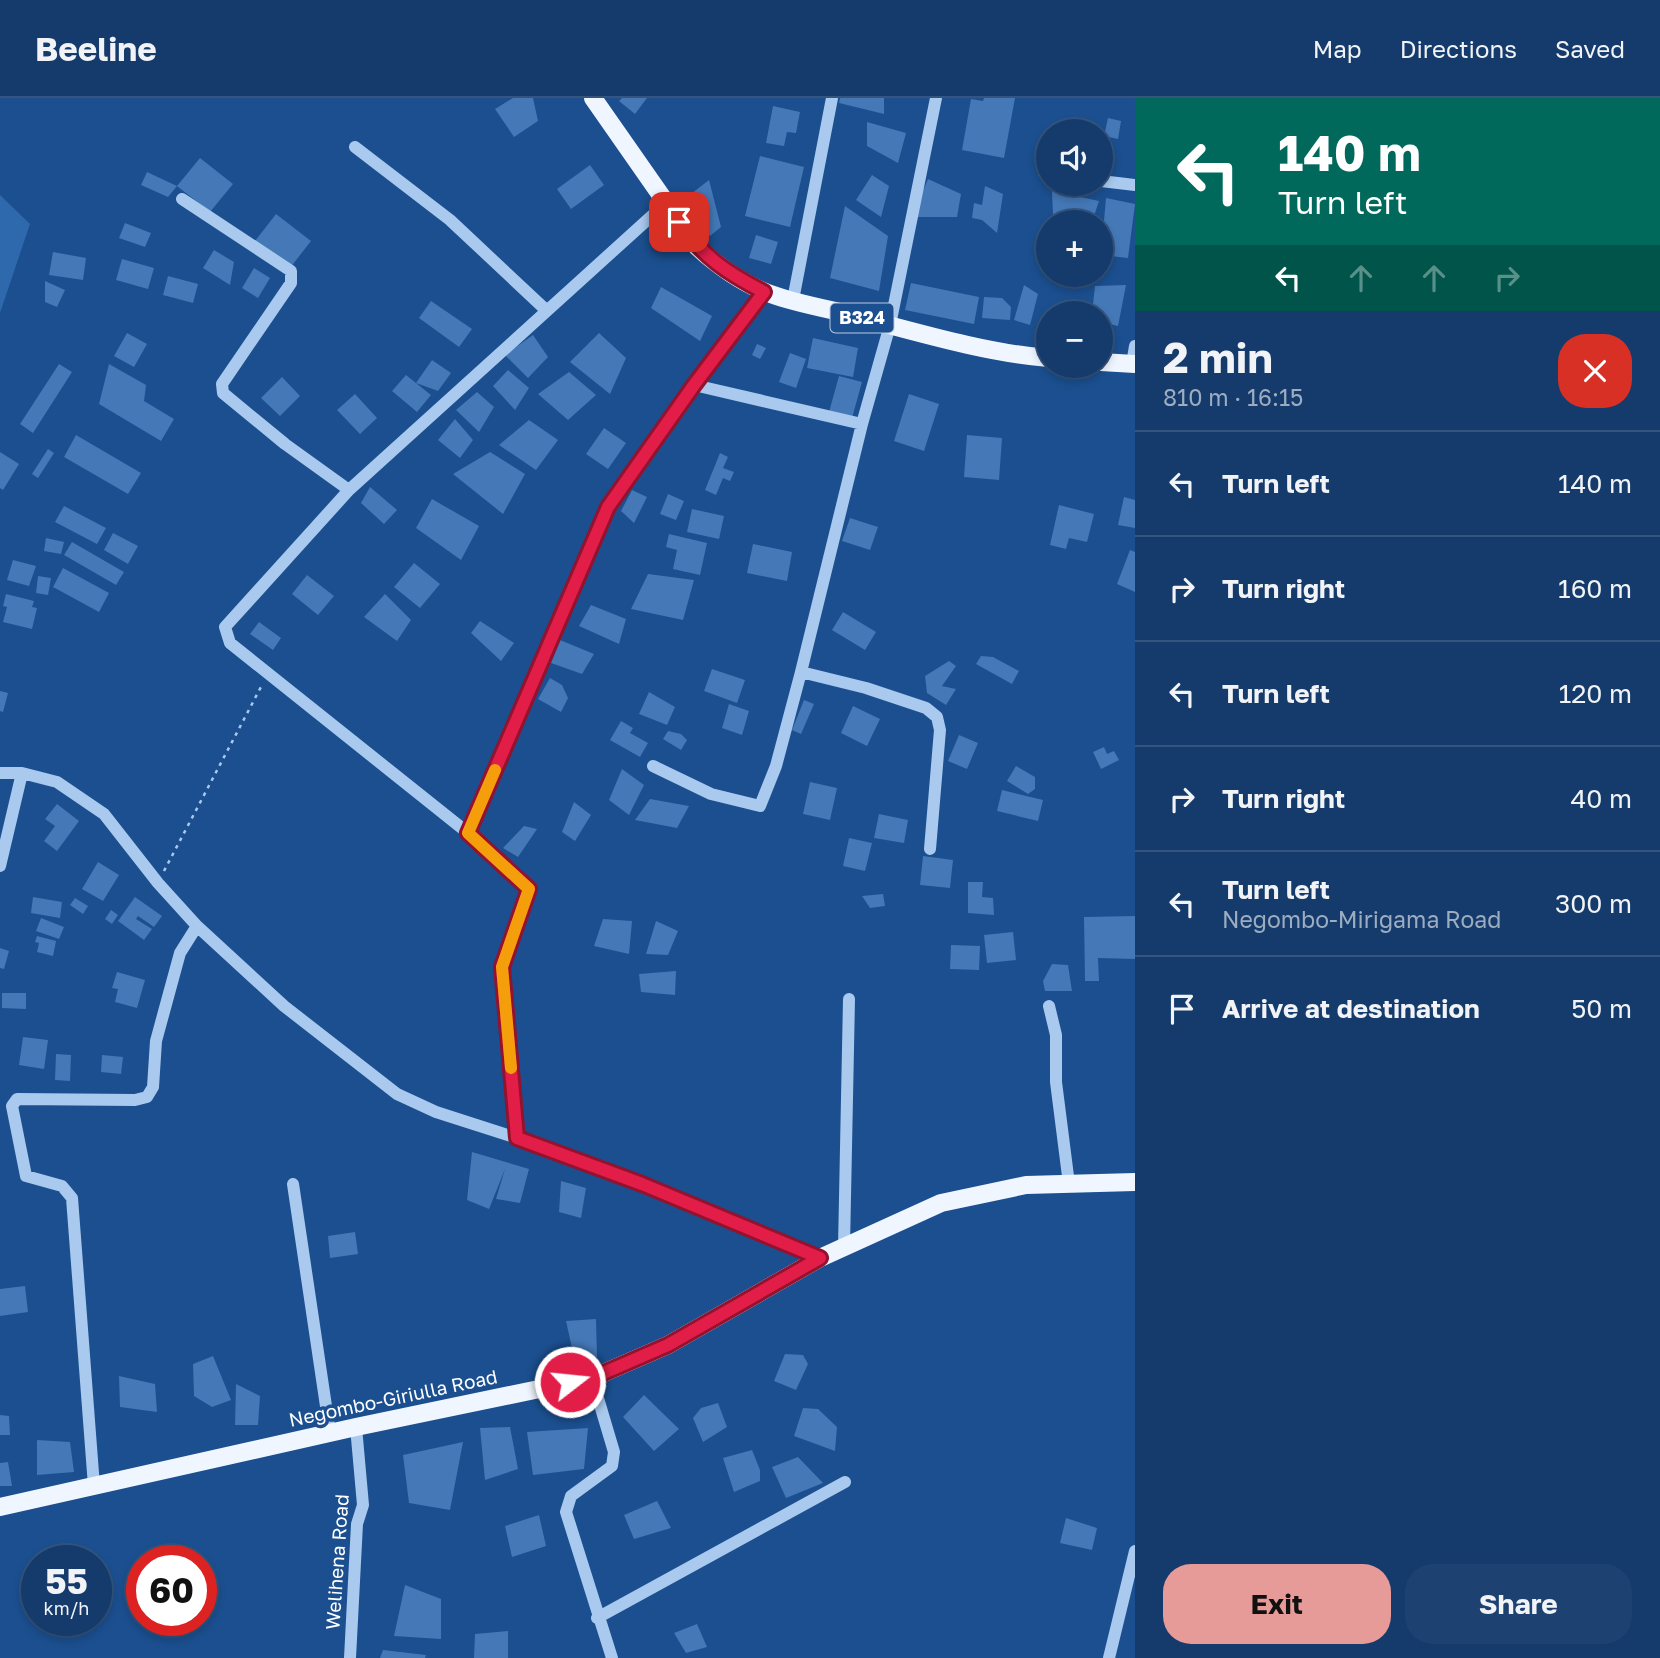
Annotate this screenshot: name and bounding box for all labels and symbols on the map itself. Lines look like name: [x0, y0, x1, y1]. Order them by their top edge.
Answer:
pin: [649, 192, 709, 252]
road number: B324: [830, 303, 894, 332]
position arrow: [533, 1345, 607, 1419]
street label: Negombo-Giriulla Road: [287, 1364, 499, 1431]
street label: Welihena Road: [320, 1493, 353, 1631]
speed limit sign: 60: [126, 1545, 217, 1636]

